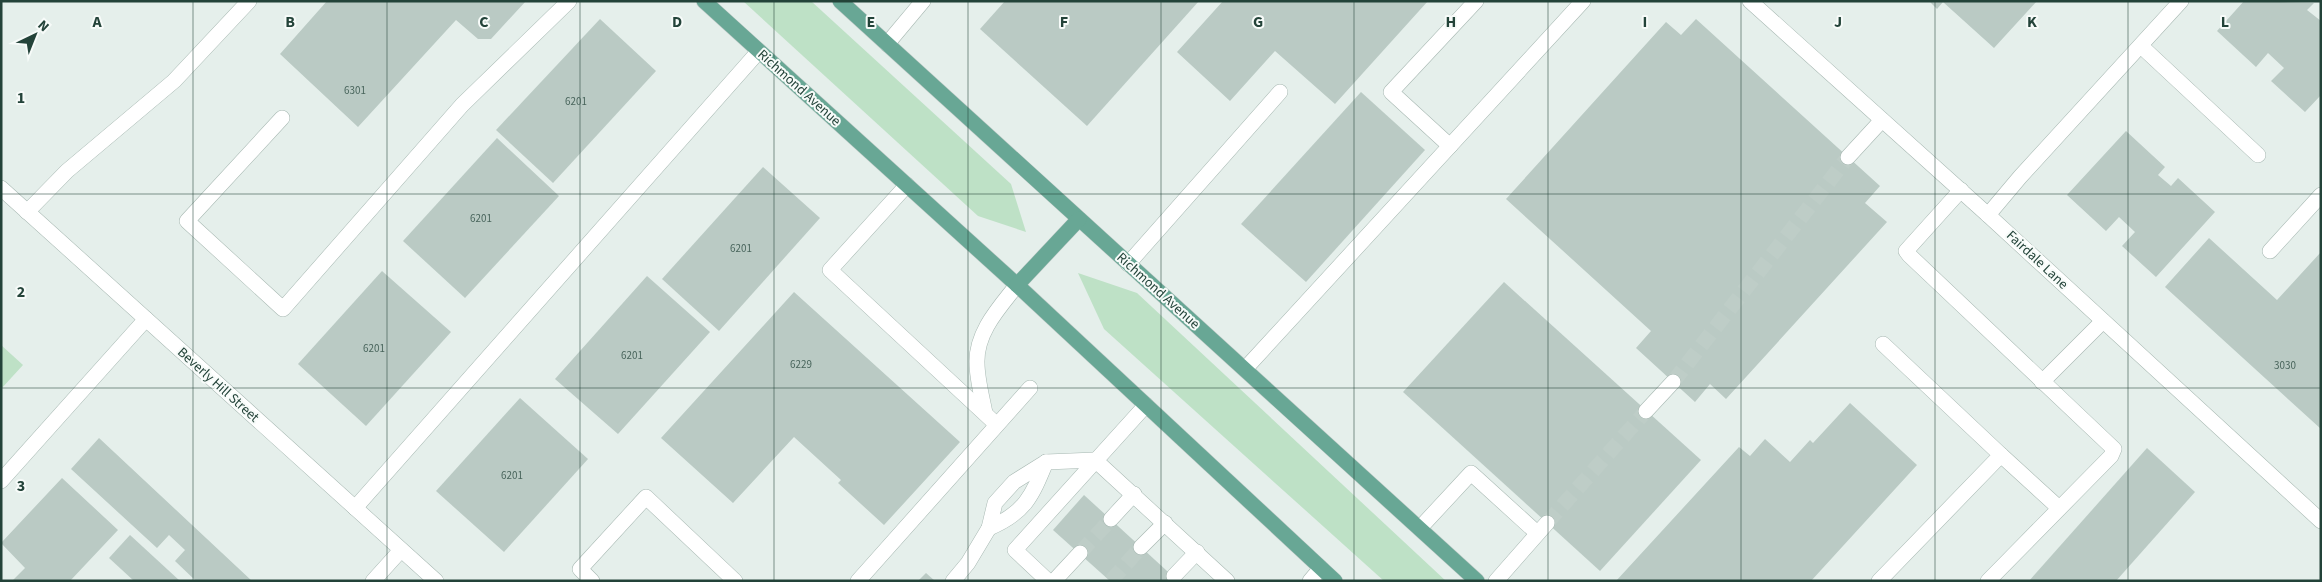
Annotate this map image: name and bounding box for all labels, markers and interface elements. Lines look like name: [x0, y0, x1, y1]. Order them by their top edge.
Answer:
north arrow: [10, 10, 60, 60]
text: A: [91, 11, 102, 33]
text: B: [285, 11, 295, 33]
text: C: [479, 11, 489, 33]
text: D: [672, 11, 682, 33]
text: E: [867, 11, 875, 33]
text: F: [1060, 11, 1068, 33]
text: G: [1253, 11, 1263, 33]
text: H: [1446, 11, 1456, 33]
text: I: [1643, 11, 1647, 33]
text: J: [1834, 11, 1842, 33]
text: K: [2027, 11, 2037, 33]
text: L: [2221, 11, 2229, 33]
text: N: [33, 16, 53, 37]
street label: Richmond Avenue: [753, 45, 845, 131]
house number: 6301: [344, 83, 366, 98]
text: 1: [17, 87, 25, 109]
house number: 6201: [565, 94, 587, 109]
house number: 6201: [470, 211, 492, 226]
street label: Fairdale Lane: [2002, 226, 2072, 294]
house number: 6201: [730, 241, 752, 256]
street label: Richmond Avenue: [1112, 248, 1204, 334]
text: 2: [17, 281, 25, 303]
house number: 6201: [363, 341, 385, 356]
street label: Beverly Hill Street: [173, 343, 264, 427]
house number: 6201: [621, 348, 643, 363]
house number: 6229: [790, 357, 812, 372]
house number: 3030: [2274, 358, 2296, 373]
house number: 6201: [501, 468, 523, 483]
text: 3: [17, 475, 25, 497]

